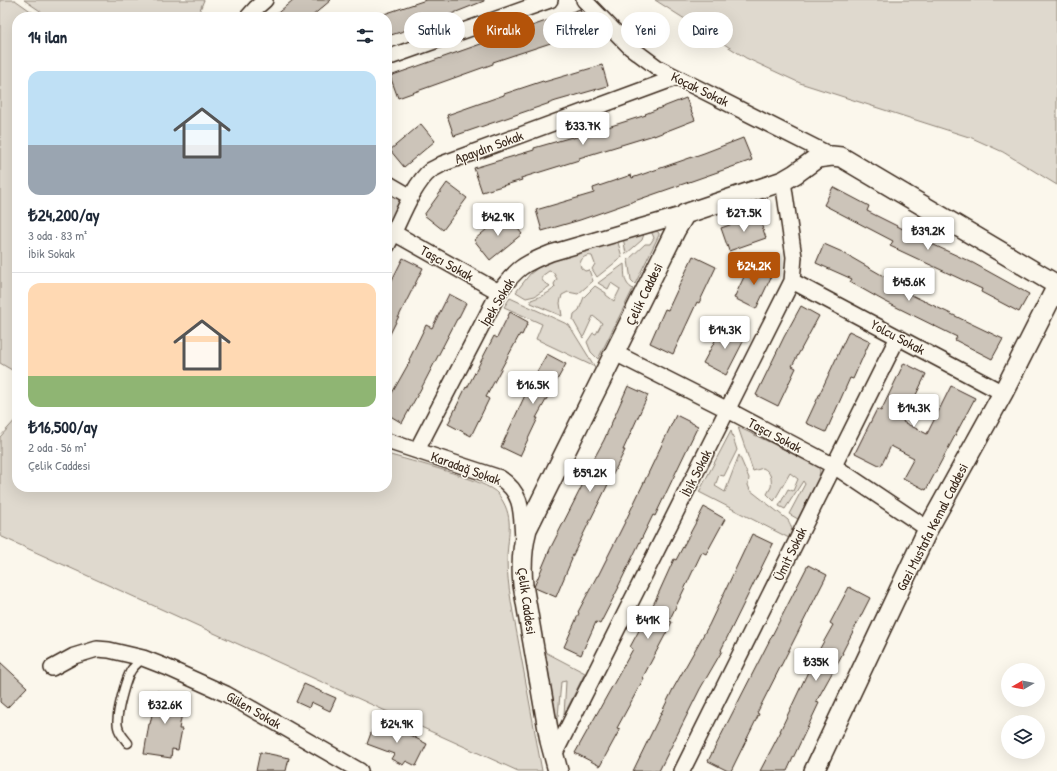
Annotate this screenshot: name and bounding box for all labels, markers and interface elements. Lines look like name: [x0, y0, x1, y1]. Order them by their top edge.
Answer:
chip: Satılık: [404, 12, 465, 48]
chip: Kiralık: [473, 12, 535, 48]
chip: Filtreler: [543, 12, 613, 48]
chip: Yeni: [621, 12, 670, 48]
chip: Daire: [678, 12, 733, 48]
text: 14 ilan: [28, 25, 67, 48]
icon: filters: [354, 25, 376, 47]
street label: Koçak Sokak: [668, 66, 732, 111]
icon: home: [166, 97, 238, 169]
pin: ₺33.7K: [550, 112, 616, 146]
text: ₺33.7K: [565, 116, 601, 134]
street label: Apaydın Sokak: [452, 125, 526, 169]
pin: ₺27.5K: [711, 199, 777, 233]
text: ₺24,200/ay: [28, 203, 100, 226]
pin: ₺42.9K: [465, 203, 531, 237]
text: ₺27.5K: [726, 203, 762, 221]
text: ₺42.9K: [482, 207, 514, 225]
pin: ₺39.2K: [895, 217, 961, 251]
text: ₺39.2K: [911, 221, 945, 239]
text: 3 oda · 83 m²: [28, 226, 87, 244]
street label: Taşcı Sokak: [417, 240, 478, 285]
text: İbik Sokak: [28, 244, 75, 262]
pin: ₺24.2K: [721, 252, 787, 286]
text: ₺24.2K: [737, 256, 771, 274]
street label: Çelik Caddesi: [620, 259, 667, 328]
pin: ₺45.6K: [876, 268, 942, 302]
text: ₺45.6K: [893, 272, 925, 290]
street label: İpek Sokak: [475, 274, 519, 330]
icon: home: [166, 309, 238, 381]
street label: Yolcu Sokak: [868, 314, 929, 359]
pin: ₺14.3K: [692, 316, 758, 350]
text: ₺14.3K: [709, 320, 741, 338]
pin: ₺16.5K: [500, 371, 566, 405]
text: ₺16.5K: [517, 375, 549, 393]
pin: ₺14.3K: [881, 394, 947, 428]
text: ₺14.3K: [898, 398, 930, 416]
street label: Taşcı Sokak: [745, 412, 806, 457]
text: ₺16,500/ay: [28, 415, 98, 438]
text: 2 oda · 56 m²: [28, 438, 87, 456]
street label: Karadağ Sokak: [428, 446, 504, 490]
street label: İbik Sokak: [676, 446, 716, 500]
text: Çelik Caddesi: [28, 456, 91, 474]
pin: ₺59.2K: [557, 459, 623, 493]
street label: Gazi Mustafa Kemal Caddesi: [891, 460, 972, 594]
text: ₺59.2K: [573, 463, 607, 481]
street label: Ümit Sokak: [768, 524, 811, 584]
street label: Çelik Caddesi: [513, 566, 542, 636]
pin: ₺41K: [624, 606, 672, 640]
text: ₺41K: [636, 610, 660, 628]
pin: ₺35K: [792, 648, 840, 682]
text: ₺35K: [803, 652, 829, 670]
north arrow: [1001, 663, 1045, 707]
map controls: [1001, 663, 1045, 759]
street label: Gülen Sokak: [223, 686, 285, 733]
pin: ₺32.6K: [132, 691, 198, 725]
text: ₺32.6K: [148, 695, 182, 713]
pin: ₺24.9K: [364, 710, 430, 744]
text: ₺24.9K: [381, 714, 413, 732]
button: layers: [1001, 715, 1045, 759]

